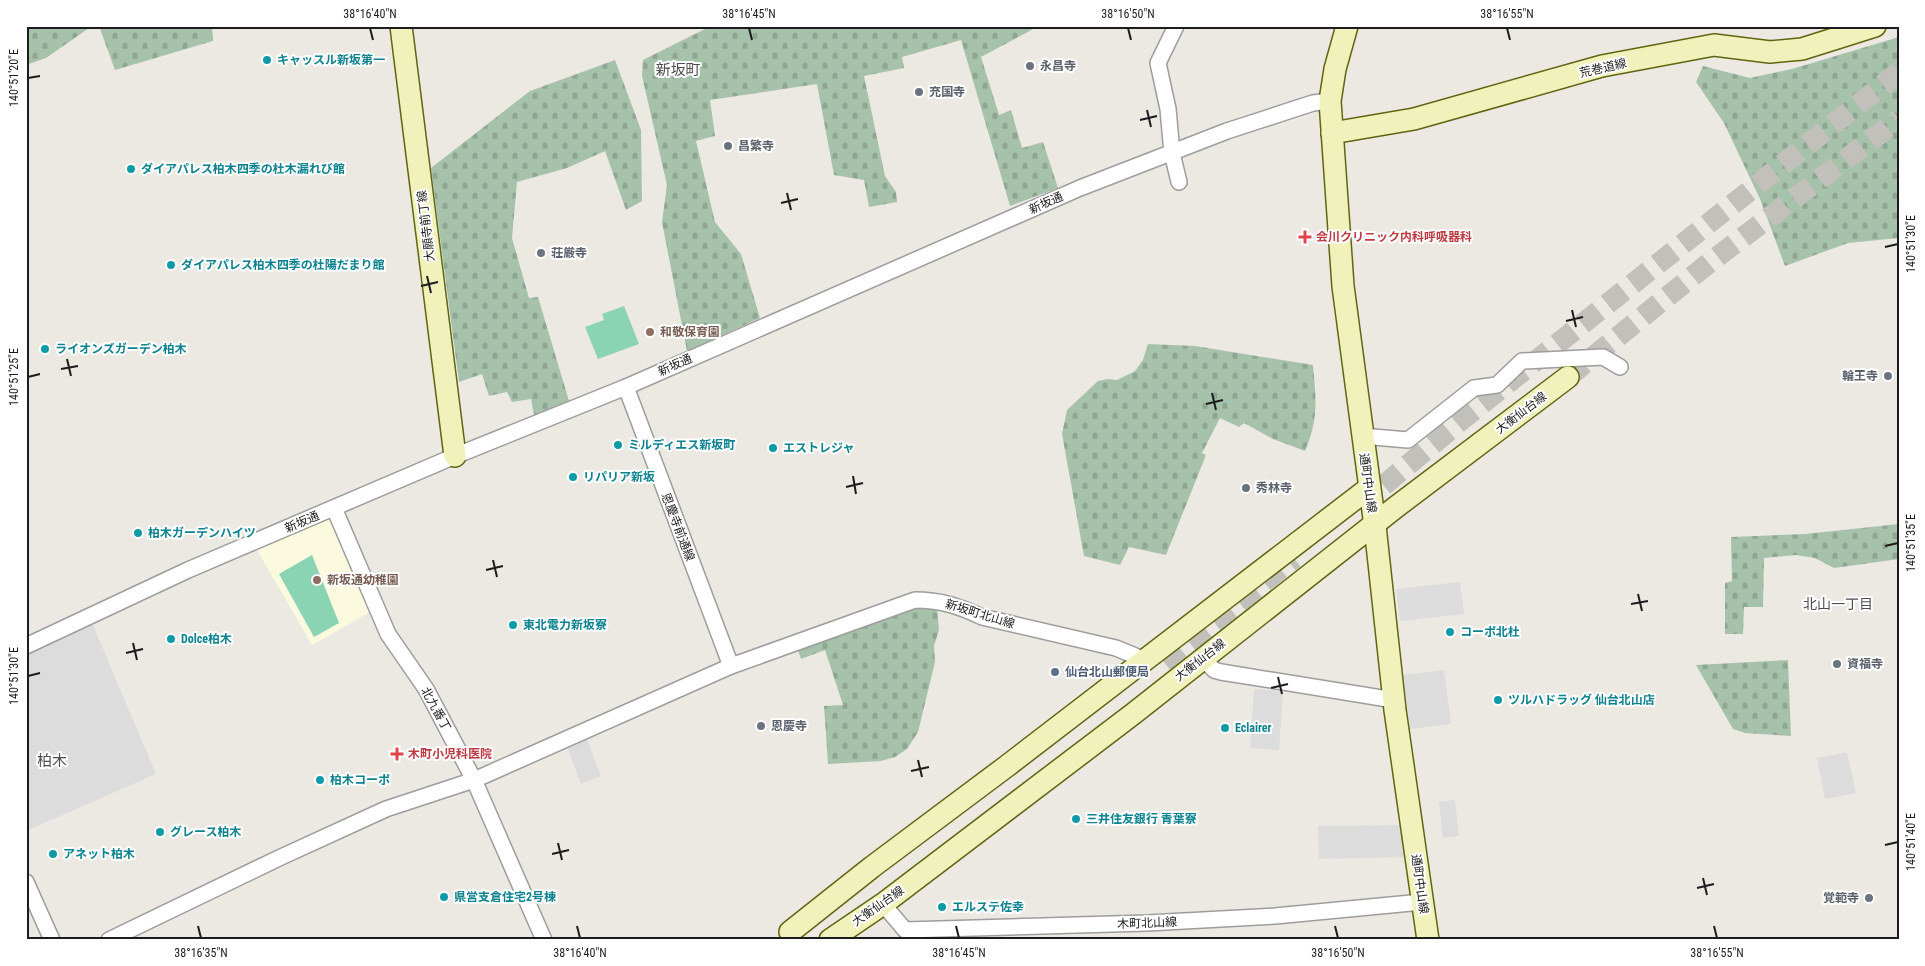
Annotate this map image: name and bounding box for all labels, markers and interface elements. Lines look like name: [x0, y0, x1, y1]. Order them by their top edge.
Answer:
text: 38°16'40"N: [343, 7, 397, 21]
text: 38°16'45"N: [722, 7, 776, 21]
text: 38°16'50"N: [1101, 7, 1155, 21]
text: 38°16'55"N: [1480, 7, 1534, 21]
text: 140°51'20"E: [7, 49, 21, 107]
place label: キャッスル新坂第一: [277, 53, 385, 67]
marker: キャッスル新坂第一: [261, 54, 273, 66]
street label: 荒巻道線: [1578, 56, 1628, 80]
place label: 永昌寺: [1040, 59, 1076, 73]
marker: 永昌寺: [1024, 60, 1036, 72]
district label: 新坂町: [655, 61, 701, 79]
place label: 充国寺: [929, 85, 965, 99]
marker: 充国寺: [913, 86, 925, 98]
place label: 昌繁寺: [738, 139, 774, 153]
marker: 昌繁寺: [722, 140, 734, 152]
place label: ダイアパレス柏木四季の杜木漏れび館: [141, 162, 345, 176]
marker: ダイアパレス柏木四季の杜木漏れび館: [125, 163, 137, 175]
street label: 大願寺前丁線: [415, 189, 437, 263]
street label: 新坂通: [1027, 189, 1065, 217]
text: 140°51'30"E: [1904, 215, 1918, 273]
marker: 会川クリニック内科呼吸器科: [1298, 230, 1312, 244]
place label: 会川クリニック内科呼吸器科: [1316, 230, 1472, 244]
place label: 荘厳寺: [551, 246, 587, 260]
marker: 荘厳寺: [535, 247, 547, 259]
place label: ダイアパレス柏木四季の杜陽だまり館: [181, 258, 385, 272]
marker: ダイアパレス柏木四季の杜陽だまり館: [165, 259, 177, 271]
place label: 和敬保育園: [660, 325, 720, 339]
marker: 和敬保育園: [644, 326, 656, 338]
place label: ライオンズガーデン柏木: [55, 342, 187, 356]
marker: ライオンズガーデン柏木: [39, 343, 51, 355]
text: 140°51'25"E: [7, 348, 21, 406]
street label: 新坂通: [656, 351, 694, 379]
place label: 輪王寺: [1842, 369, 1878, 383]
marker: 輪王寺: [1882, 370, 1894, 382]
street label: 大衡仙台線: [1493, 389, 1549, 437]
place label: ミルディエス新坂町: [628, 438, 735, 452]
marker: ミルディエス新坂町: [612, 439, 624, 451]
place label: エストレジャ: [783, 441, 854, 455]
marker: エストレジャ: [767, 442, 779, 454]
street label: 通町中山線: [1357, 452, 1379, 514]
place label: リパリア新坂: [583, 470, 655, 484]
marker: リパリア新坂: [567, 471, 579, 483]
place label: 秀林寺: [1256, 481, 1292, 495]
marker: 秀林寺: [1240, 482, 1252, 494]
street label: 恩慶寺前通線: [659, 491, 697, 563]
street label: 新坂通: [283, 509, 321, 535]
text: 140°51'35"E: [1904, 514, 1918, 572]
place label: 柏木ガーデンハイツ: [148, 526, 256, 540]
marker: 柏木ガーデンハイツ: [132, 527, 144, 539]
place label: 新坂通幼稚園: [327, 573, 399, 587]
marker: 新坂通幼稚園: [311, 574, 323, 586]
district label: 北山一丁目: [1803, 596, 1873, 612]
street label: 新坂町北山線: [944, 597, 1016, 631]
place label: 東北電力新坂寮: [523, 618, 607, 632]
marker: 東北電力新坂寮: [507, 619, 519, 631]
place label: コーポ北杜: [1460, 625, 1520, 639]
marker: コーポ北杜: [1444, 626, 1456, 638]
place label: Dolce柏木: [181, 632, 232, 646]
marker: Dolce柏木: [165, 633, 177, 645]
street label: 大衡仙台線: [1172, 636, 1228, 684]
text: 140°51'30"E: [7, 647, 21, 705]
place label: 資福寺: [1847, 657, 1883, 671]
marker: 資福寺: [1831, 658, 1843, 670]
place label: 仙台北山郵便局: [1065, 665, 1149, 679]
marker: 仙台北山郵便局: [1049, 666, 1061, 678]
street label: 北九番丁: [418, 685, 454, 733]
place label: ツルハドラッグ 仙台北山店: [1508, 693, 1655, 707]
marker: ツルハドラッグ 仙台北山店: [1492, 694, 1504, 706]
place label: 恩慶寺: [771, 719, 807, 733]
marker: 恩慶寺: [755, 720, 767, 732]
place label: Eclairer: [1235, 721, 1272, 735]
marker: Eclairer: [1219, 722, 1231, 734]
marker: 木町小児科医院: [390, 747, 404, 761]
place label: 木町小児科医院: [408, 747, 492, 761]
district label: 柏木: [37, 752, 67, 770]
place label: 柏木コーポ: [330, 773, 390, 787]
marker: 柏木コーポ: [314, 774, 326, 786]
place label: 三井住友銀行 青葉寮: [1086, 812, 1197, 826]
marker: 三井住友銀行 青葉寮: [1070, 813, 1082, 825]
text: 140°51'40"E: [1904, 813, 1918, 871]
place label: グレース柏木: [170, 825, 241, 839]
marker: グレース柏木: [154, 826, 166, 838]
place label: アネット柏木: [63, 847, 135, 861]
marker: アネット柏木: [47, 848, 59, 860]
street label: 通町中山線: [1409, 853, 1431, 915]
street label: 大衡仙台線: [849, 883, 907, 929]
place label: 県営支倉住宅2号棟: [454, 890, 556, 904]
marker: 県営支倉住宅2号棟: [438, 891, 450, 903]
place label: 覚範寺: [1823, 891, 1859, 905]
marker: 覚範寺: [1863, 892, 1875, 904]
place label: エルステ佐幸: [952, 900, 1024, 914]
marker: エルステ佐幸: [936, 901, 948, 913]
street label: 木町北山線: [1117, 915, 1177, 931]
text: 38°16'35"N: [174, 946, 228, 960]
text: 38°16'40"N: [553, 946, 607, 960]
text: 38°16'45"N: [932, 946, 986, 960]
text: 38°16'50"N: [1311, 946, 1365, 960]
text: 38°16'55"N: [1690, 946, 1744, 960]

